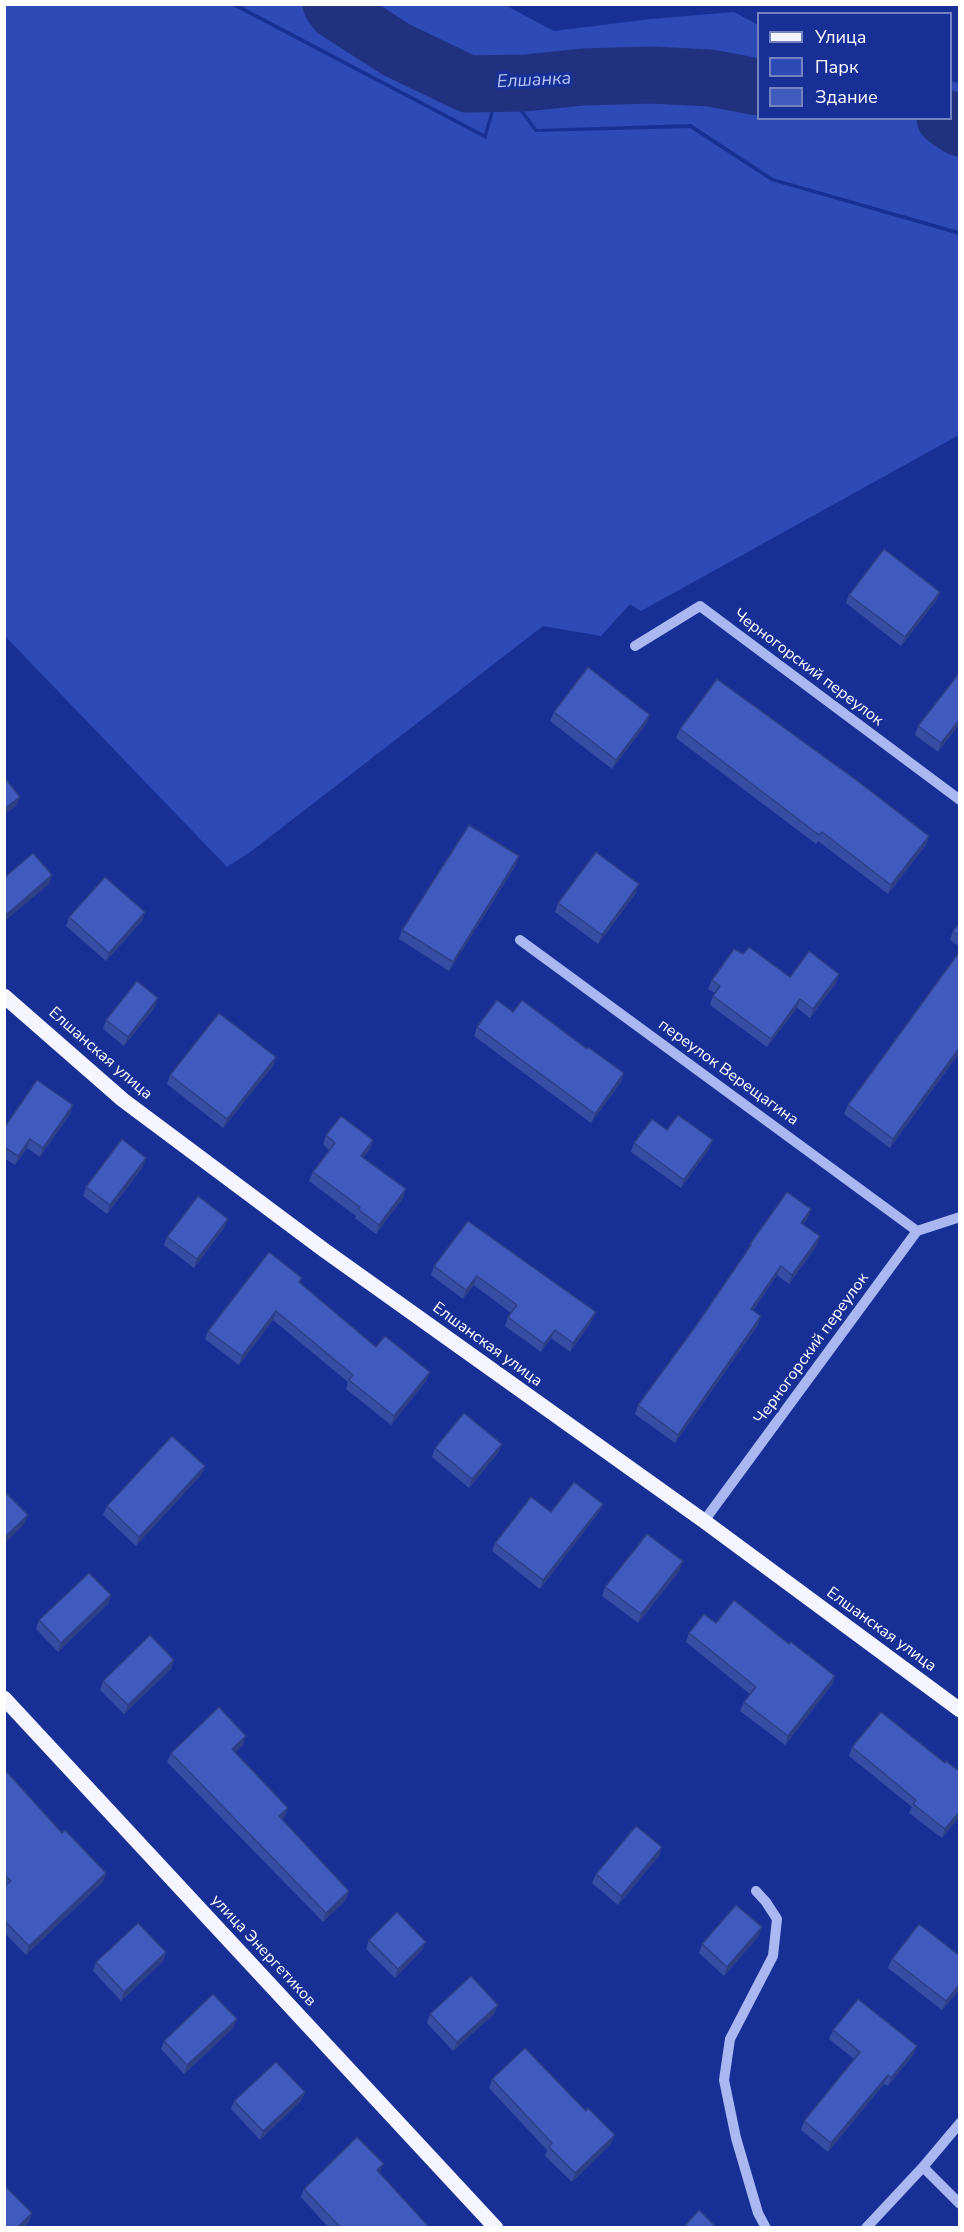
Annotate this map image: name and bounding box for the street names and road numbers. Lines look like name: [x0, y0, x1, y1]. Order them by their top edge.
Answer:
street label: Черногорский переулок: [729, 605, 887, 731]
street label: Елшанская улица: [44, 1004, 156, 1104]
street label: переулок Верещагина: [654, 1016, 802, 1130]
street label: Черногорский переулок: [751, 1270, 873, 1428]
street label: Елшанская улица: [428, 1299, 546, 1391]
street label: Елшанская улица: [822, 1584, 940, 1676]
street label: улица Энергетиков: [206, 1891, 320, 2011]

